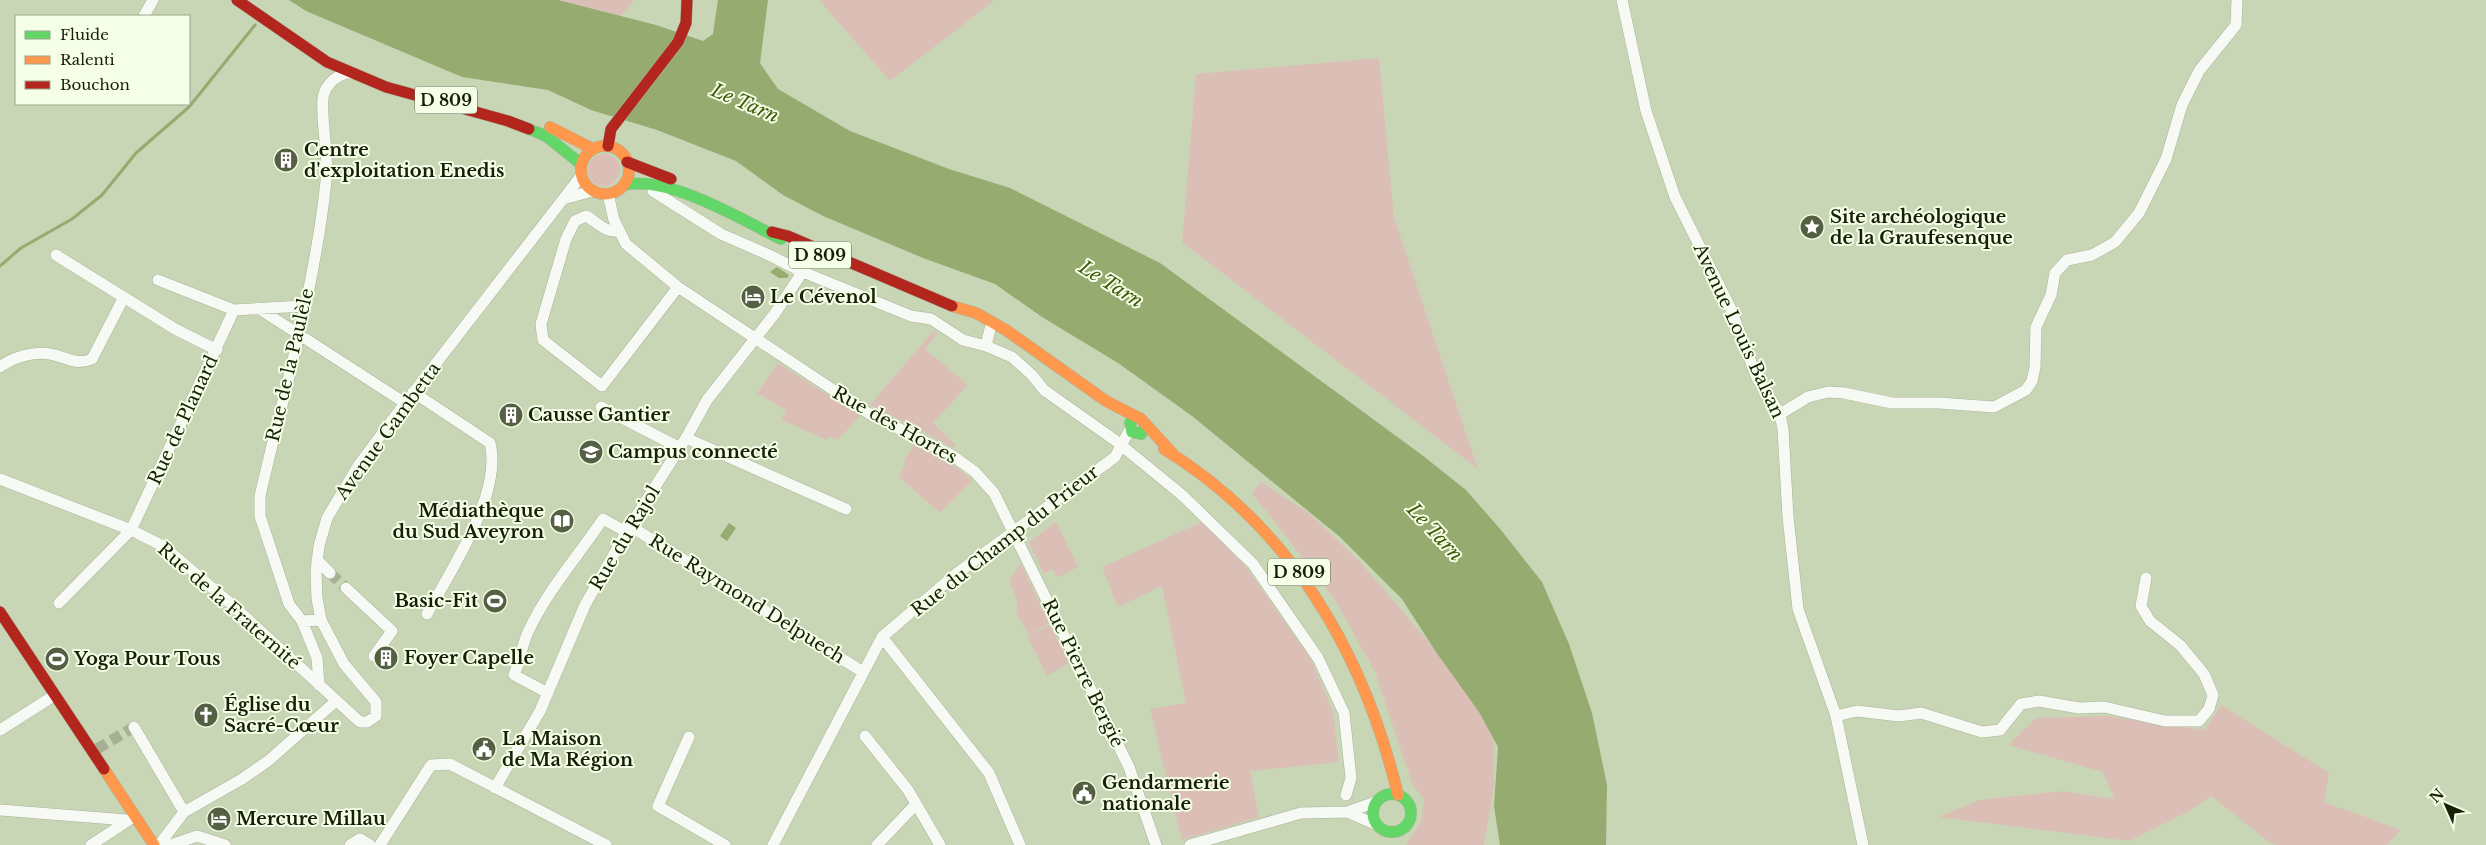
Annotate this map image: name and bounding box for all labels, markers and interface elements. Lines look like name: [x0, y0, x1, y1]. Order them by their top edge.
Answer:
legend: [15, 15, 190, 105]
text: Fluide: [60, 25, 109, 44]
text: Ralenti: [60, 50, 115, 69]
text: Bouchon: [60, 75, 130, 94]
water label: Le Tarn: [707, 78, 782, 128]
road number: D 809: [415, 86, 477, 114]
place label: Centre d'exploitation Enedis: [304, 139, 504, 182]
building icon: Centre d'exploitation Enedis: [273, 147, 299, 173]
place label: Site archéologique de la Graufesenque: [1830, 206, 2013, 249]
place icon: Site archéologique de la Graufesenque: [1799, 214, 1825, 240]
street label: Avenue Louis Balsan: [1688, 239, 1789, 422]
road number: D 809: [789, 242, 851, 268]
water label: Le Tarn: [1074, 255, 1147, 313]
hotel icon: Le Cévenol: [740, 284, 766, 310]
street label: Rue de la Paulèle: [262, 286, 318, 444]
place label: Le Cévenol: [770, 286, 877, 308]
street label: Rue de Planard: [143, 352, 223, 488]
street label: Avenue Gambetta: [330, 358, 445, 505]
street label: Rue des Hortes: [829, 382, 961, 468]
building icon: Causse Gantier: [498, 402, 524, 428]
place label: Causse Gantier: [528, 404, 670, 426]
school or university icon: Campus connecté: [578, 439, 604, 465]
place label: Campus connecté: [608, 441, 778, 463]
street label: Rue du Champ du Prieur: [907, 461, 1104, 621]
street label: Rue du Rajol: [585, 481, 665, 594]
water label: Le Tarn: [1402, 497, 1468, 566]
place label: Médiathèque du Sud Aveyron: [393, 500, 544, 543]
library icon: Médiathèque du Sud Aveyron: [549, 508, 575, 534]
street label: Rue Raymond Delpuech: [645, 530, 849, 668]
street label: Rue de la Fraternité: [153, 538, 305, 674]
road number: D 809: [1268, 558, 1330, 586]
sports icon: Basic-Fit: [482, 588, 508, 614]
place label: Basic-Fit: [394, 590, 478, 612]
street label: Rue Pierre Bergié: [1037, 595, 1129, 751]
building icon: Foyer Capelle: [373, 645, 399, 671]
sports icon: Yoga Pour Tous: [44, 646, 70, 672]
place label: Foyer Capelle: [404, 647, 534, 669]
place label: Yoga Pour Tous: [73, 648, 220, 670]
place label: Église du Sacré-Cœur: [224, 693, 339, 737]
church icon: Église du Sacré-Cœur: [193, 702, 219, 728]
place label: La Maison de Ma Région: [502, 728, 633, 771]
public building icon: La Maison de Ma Région: [471, 736, 497, 762]
place label: Gendarmerie nationale: [1102, 772, 1230, 815]
public building icon: Gendarmerie nationale: [1071, 780, 1097, 806]
north arrow: [2421, 780, 2471, 830]
text: N: [2426, 785, 2448, 807]
hotel icon: Mercure Millau: [206, 806, 232, 832]
place label: Mercure Millau: [236, 808, 386, 830]

